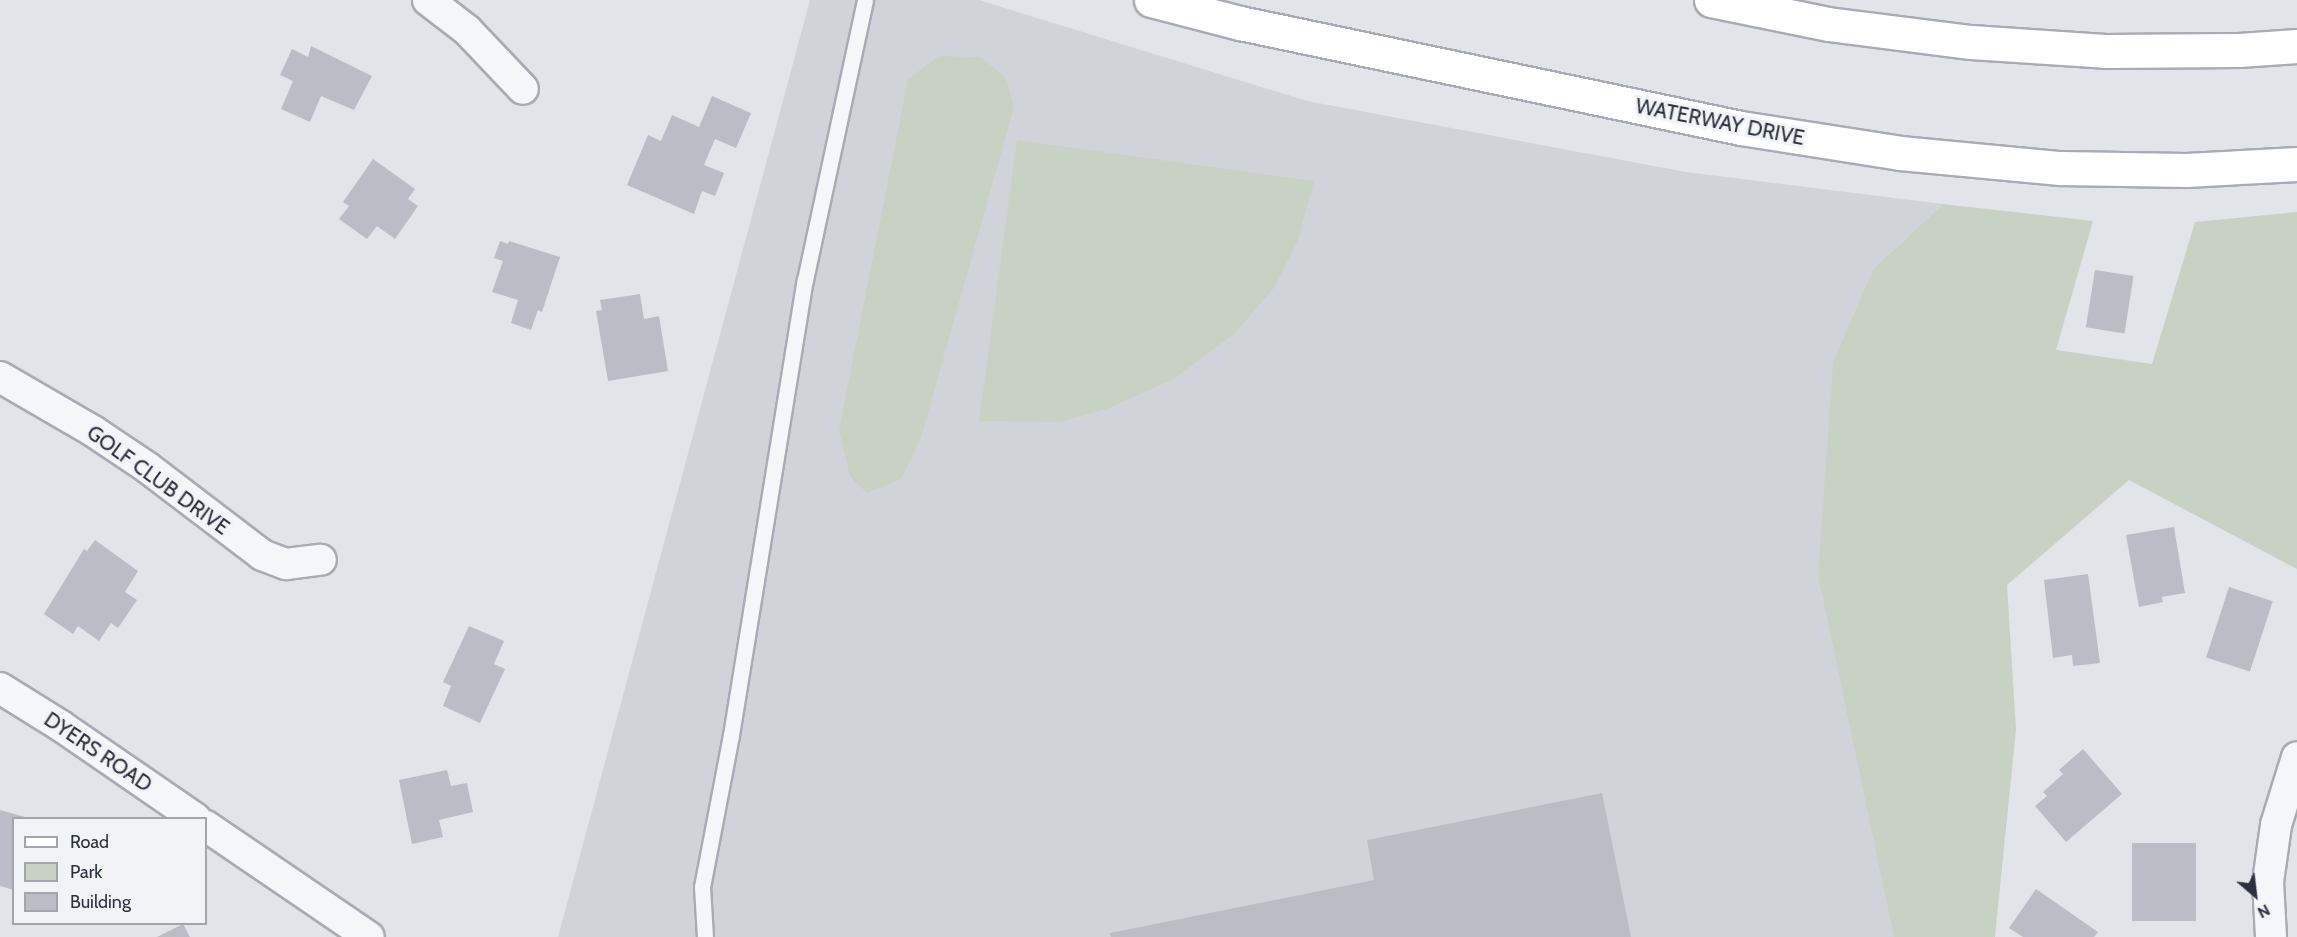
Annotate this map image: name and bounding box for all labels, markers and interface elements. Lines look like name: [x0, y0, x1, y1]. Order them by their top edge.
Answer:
street label: WATERWAY DRIVE: [1633, 93, 1807, 151]
street label: GOLF CLUB DRIVE: [82, 420, 234, 540]
street label: DYERS ROAD: [39, 707, 157, 797]
legend: [12, 817, 207, 925]
text: Road: [70, 831, 109, 853]
text: Park: [70, 861, 102, 883]
north arrow: [2225, 865, 2285, 925]
text: Building: [70, 891, 131, 913]
text: N: [2254, 900, 2273, 922]

